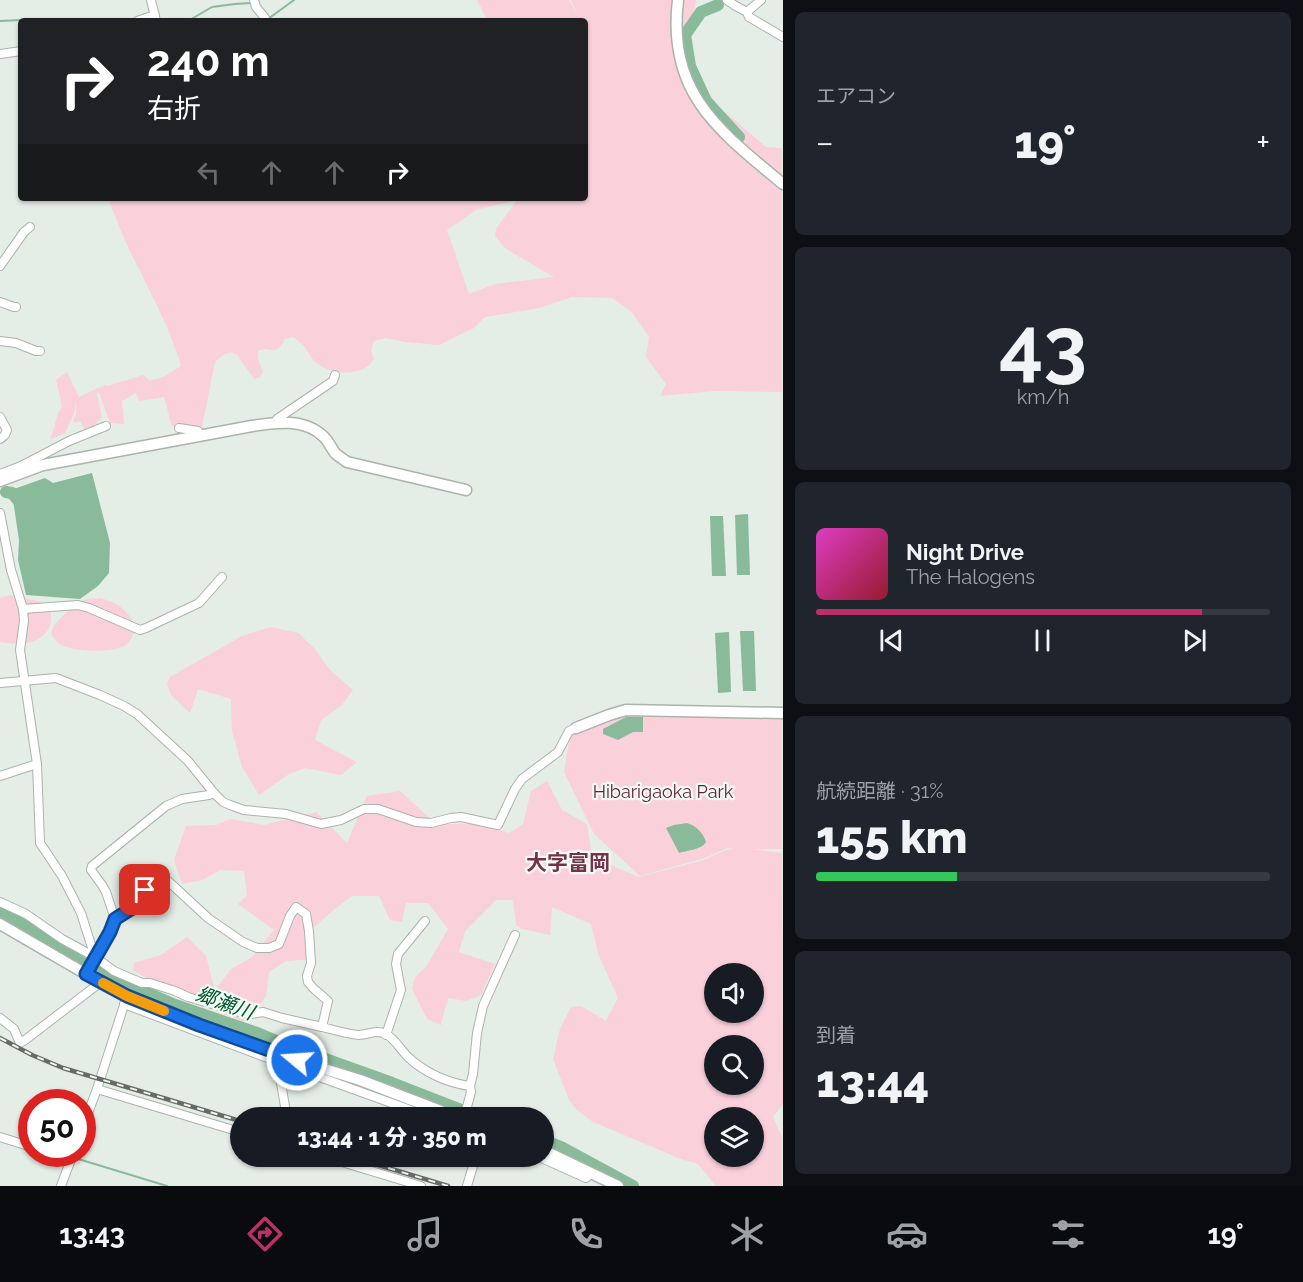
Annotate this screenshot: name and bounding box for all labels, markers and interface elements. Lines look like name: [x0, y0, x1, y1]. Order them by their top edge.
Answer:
text: 240 m: [147, 37, 270, 86]
icon: right: [48, 42, 126, 120]
text: エアコン: [816, 84, 896, 108]
text: 右折: [147, 93, 201, 124]
text: 19°: [1014, 116, 1076, 169]
text: −: [816, 123, 834, 162]
text: +: [1256, 123, 1270, 162]
icon: left: [192, 156, 225, 189]
icon: ahead: [255, 156, 288, 189]
icon: ahead: [318, 156, 351, 189]
icon: right: [381, 156, 414, 189]
text: 43: [999, 300, 1087, 391]
text: km/h: [1017, 385, 1069, 409]
text: Night Drive: [906, 539, 1024, 565]
text: The Halogens: [906, 565, 1035, 589]
icon: previous: [875, 624, 908, 657]
icon: pause: [1026, 624, 1059, 657]
icon: next: [1178, 624, 1211, 657]
text: 航続距離 · 31%: [816, 779, 944, 803]
park label: Hibarigaoka Park: [593, 781, 734, 802]
text: 155 km: [816, 811, 968, 864]
district label: 大字富岡: [526, 850, 610, 875]
pin: [119, 864, 170, 915]
icon: arrive: [128, 873, 161, 906]
map controls: [704, 963, 764, 1167]
button: sound: [704, 963, 764, 1023]
water label: 郷瀬川: [193, 981, 259, 1025]
text: 到着: [816, 1023, 856, 1047]
position arrow: [265, 1028, 329, 1092]
button: search: [704, 1035, 764, 1095]
text: 13:44: [816, 1055, 929, 1108]
speed limit sign: 50: [18, 1089, 96, 1167]
button: layers: [704, 1107, 764, 1167]
text: 13:44 · 1 分 · 350 m: [298, 1124, 486, 1150]
icon: directions: [244, 1213, 286, 1255]
icon: music: [404, 1213, 446, 1255]
icon: phone: [565, 1213, 607, 1255]
icon: climate: [726, 1213, 768, 1255]
icon: car: [886, 1213, 928, 1255]
icon: filters: [1047, 1213, 1089, 1255]
text: 13:43: [59, 1219, 125, 1250]
text: 19°: [1207, 1219, 1244, 1250]

